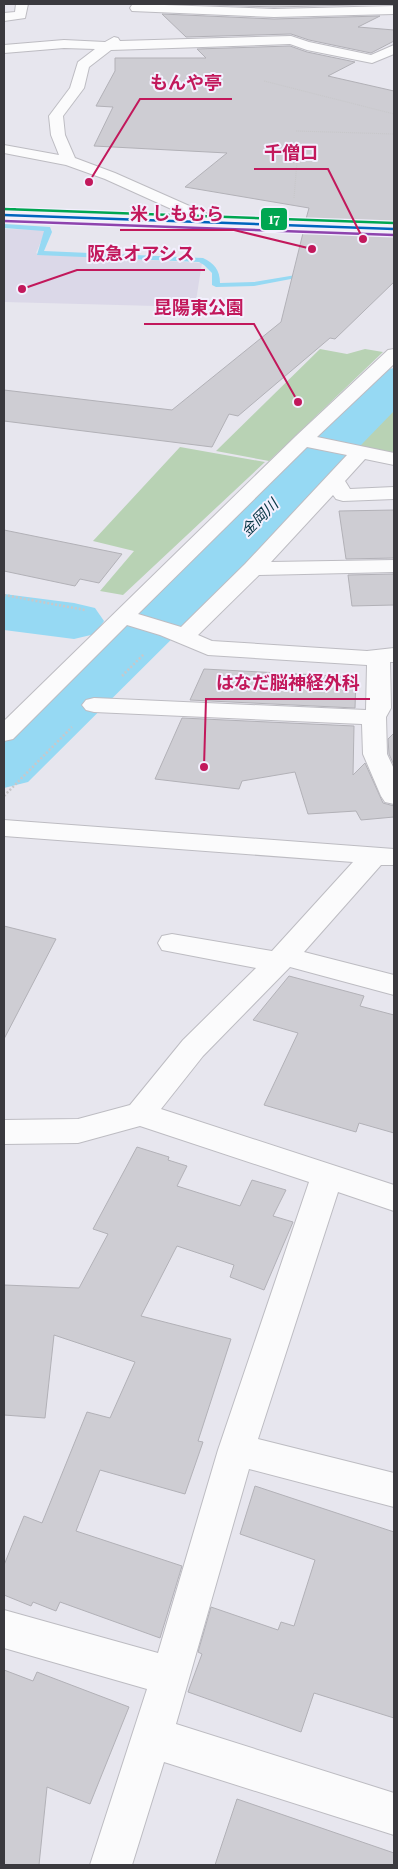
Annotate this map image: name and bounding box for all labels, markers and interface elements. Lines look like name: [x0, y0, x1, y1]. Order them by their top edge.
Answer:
callout: もんや亭: [140, 66, 232, 99]
text: もんや亭: [150, 70, 222, 94]
callout: 千僧口: [254, 136, 328, 169]
text: 千僧口: [264, 140, 318, 164]
callout: 米 しもむら: [120, 197, 234, 230]
text: 米 しもむら: [130, 201, 224, 225]
line badge: 17: [260, 207, 288, 231]
text: 17: [268, 209, 280, 228]
callout: 阪急オアシス: [77, 237, 205, 270]
text: 阪急オアシス: [87, 241, 195, 265]
callout: 昆陽東公園: [144, 291, 254, 324]
text: 昆陽東公園: [154, 295, 244, 319]
water label: 金岡川: [236, 493, 283, 540]
callout: はなだ脳神経外科: [206, 666, 370, 699]
text: はなだ脳神経外科: [216, 670, 360, 694]

